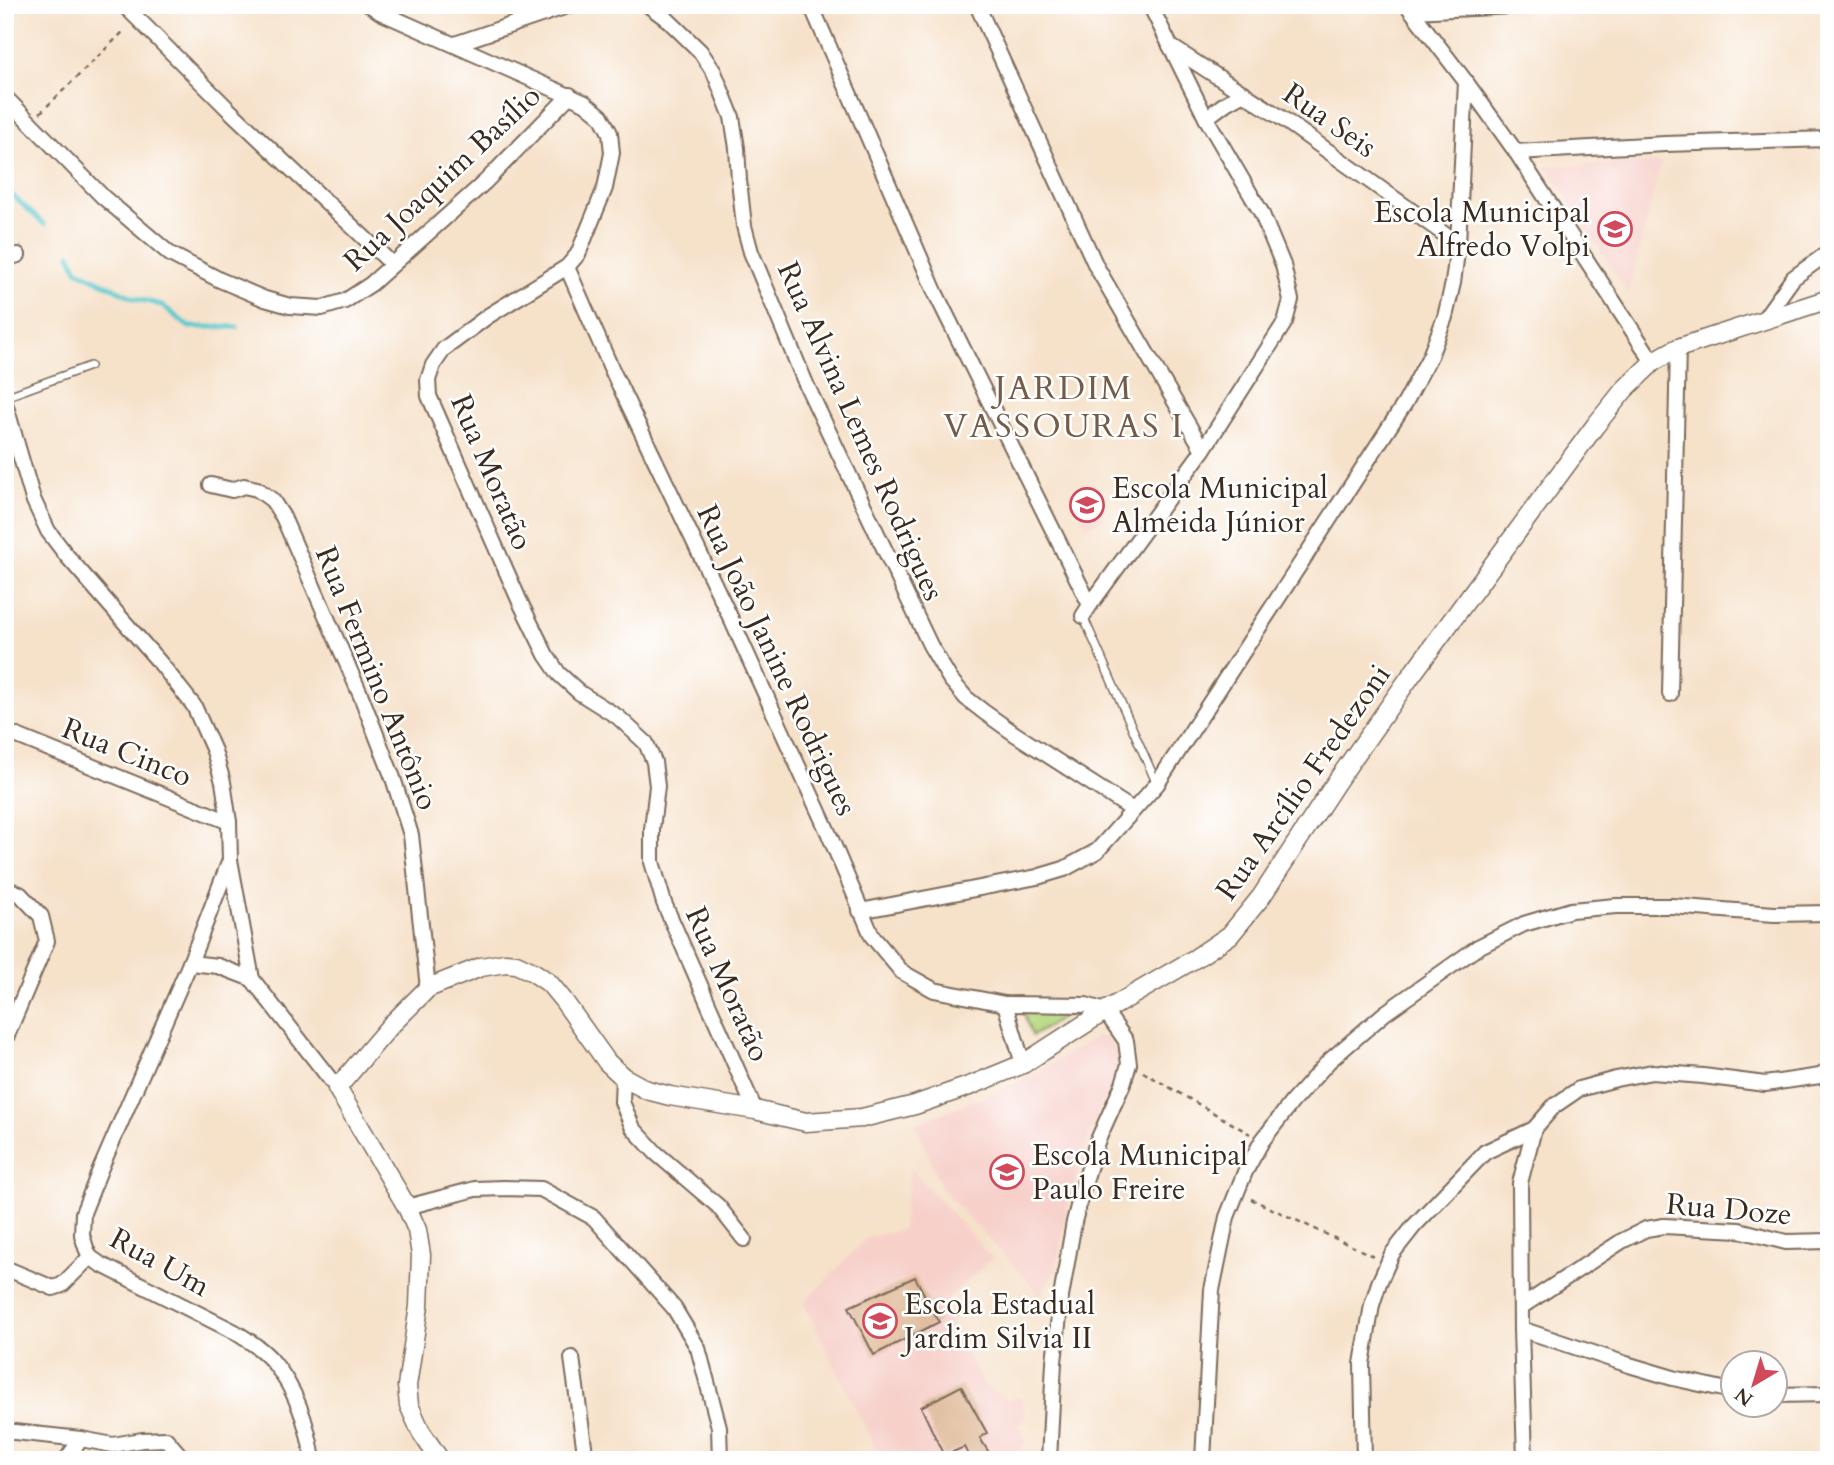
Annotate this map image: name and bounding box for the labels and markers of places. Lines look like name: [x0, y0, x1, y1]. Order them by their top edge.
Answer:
place label: Escola Municipal Alfredo Volpi: [1374, 192, 1590, 267]
school or university icon: Escola Municipal Alfredo Volpi: [1596, 210, 1634, 248]
place label: Escola Municipal Almeida Júnior: [1112, 468, 1328, 543]
school or university icon: Escola Municipal Almeida Júnior: [1068, 486, 1106, 524]
place label: Escola Municipal Paulo Freire: [1032, 1135, 1248, 1210]
school or university icon: Escola Municipal Paulo Freire: [988, 1153, 1026, 1191]
place label: Escola Estadual Jardim Silvia II: [900, 1284, 1095, 1359]
school or university icon: Escola Estadual Jardim Silvia II: [861, 1302, 899, 1340]

